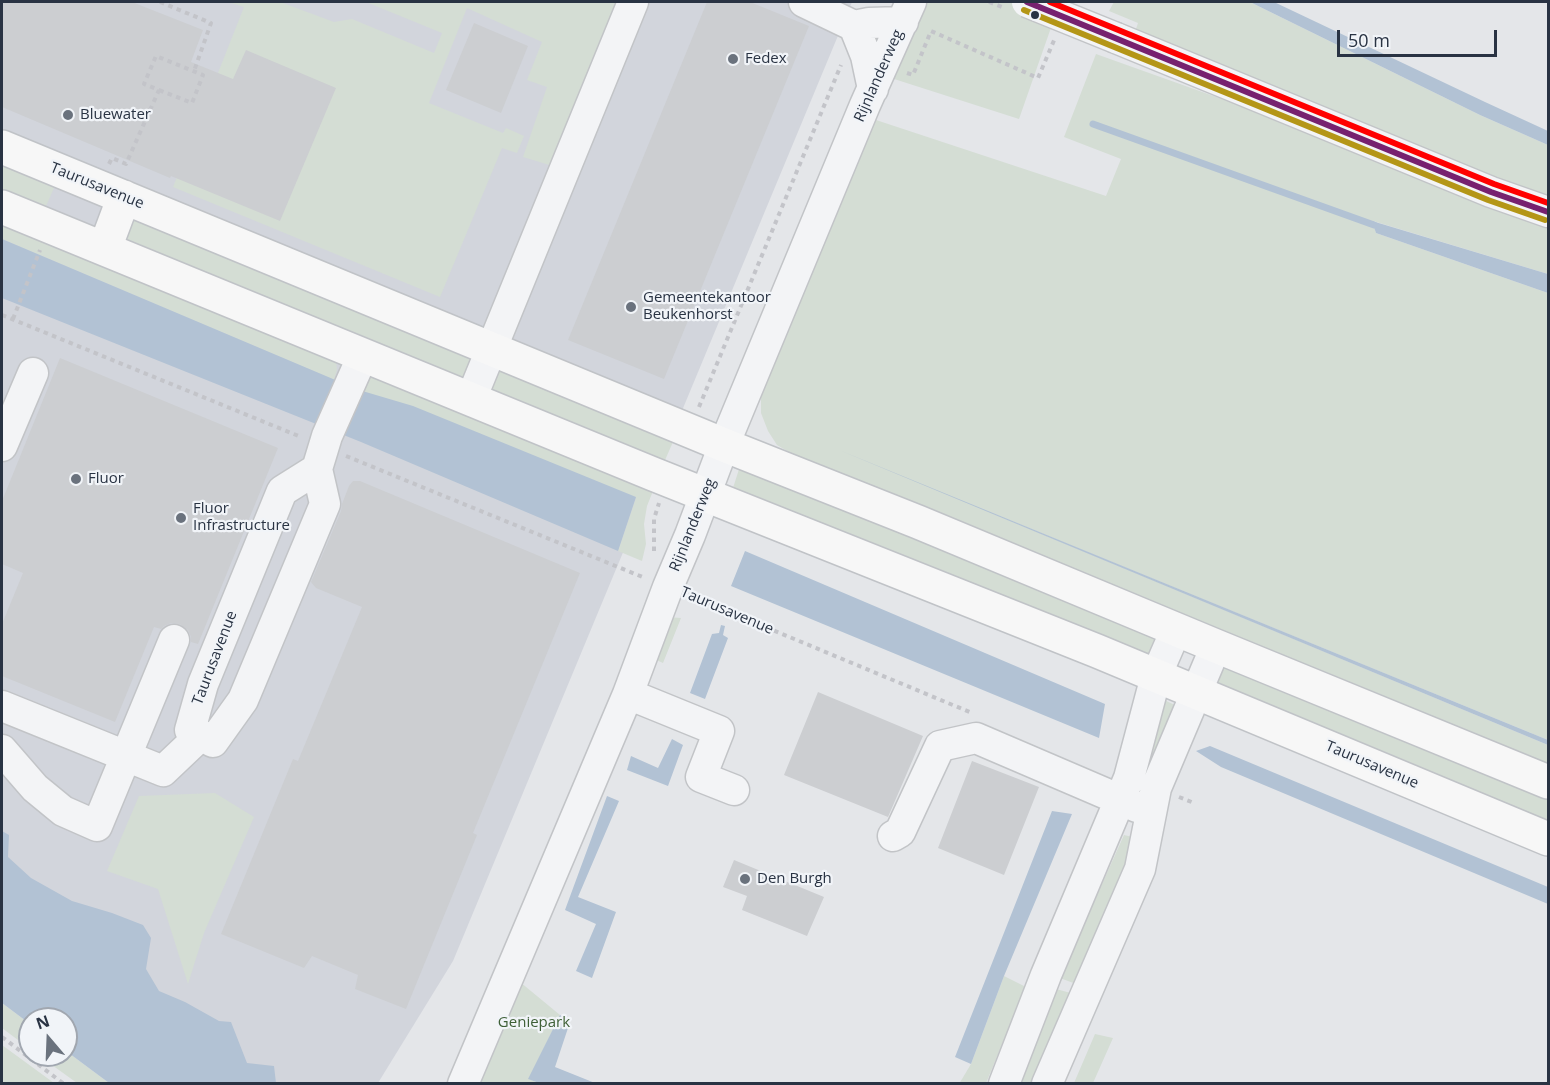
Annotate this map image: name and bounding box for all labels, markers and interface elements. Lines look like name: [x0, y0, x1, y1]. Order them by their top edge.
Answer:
unlabelled marker: [1029, 9, 1041, 21]
scale bar: [1340, 18, 1500, 56]
street label: Rijnlanderweg: [851, 27, 907, 125]
text: 50 m: [1348, 28, 1390, 52]
place label: Fedex: [745, 50, 787, 68]
marker: Fedex: [726, 52, 740, 66]
place label: Bluewater: [80, 106, 151, 124]
marker: Bluewater: [61, 108, 75, 122]
street label: Taurusavenue: [48, 159, 146, 213]
place label: Gemeentekantoor Beukenhorst: [643, 289, 771, 324]
marker: Gemeentekantoor Beukenhorst: [624, 300, 638, 314]
place label: Fluor: [88, 470, 124, 488]
marker: Fluor: [69, 472, 83, 486]
street label: Rijnlanderweg: [666, 476, 720, 574]
place label: Fluor Infrastructure: [193, 500, 290, 535]
marker: Fluor Infrastructure: [174, 511, 188, 525]
street label: Taurusavenue: [678, 583, 776, 639]
street label: Taurusavenue: [189, 608, 241, 708]
street label: Taurusavenue: [1323, 737, 1421, 793]
place label: Den Burgh: [757, 870, 832, 888]
marker: Den Burgh: [738, 872, 752, 886]
north arrow: [18, 1007, 78, 1067]
text: N: [33, 1009, 53, 1034]
park label: Geniepark: [498, 1014, 570, 1032]

